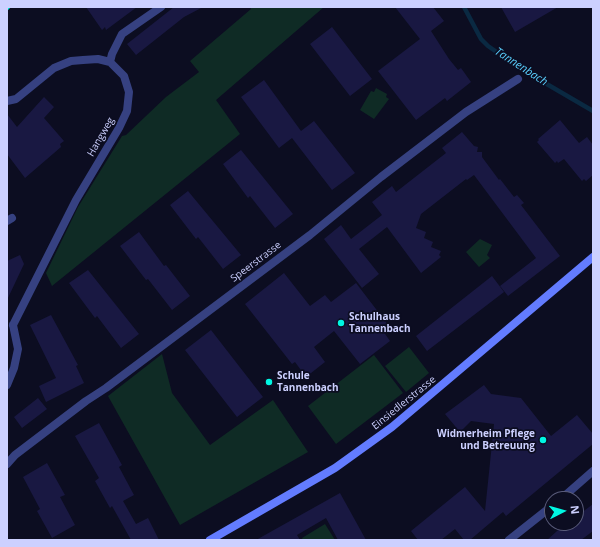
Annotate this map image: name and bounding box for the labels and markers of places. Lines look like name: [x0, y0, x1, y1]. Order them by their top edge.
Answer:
place label: Schulhaus Tannenbach: [349, 311, 411, 334]
marker: Schulhaus Tannenbach: [336, 318, 346, 328]
place label: Schule Tannenbach: [277, 370, 339, 394]
marker: Schule Tannenbach: [264, 377, 274, 387]
place label: Widmerheim Pflege und Betreuung: [437, 428, 535, 452]
marker: Widmerheim Pflege und Betreuung: [538, 435, 548, 445]

